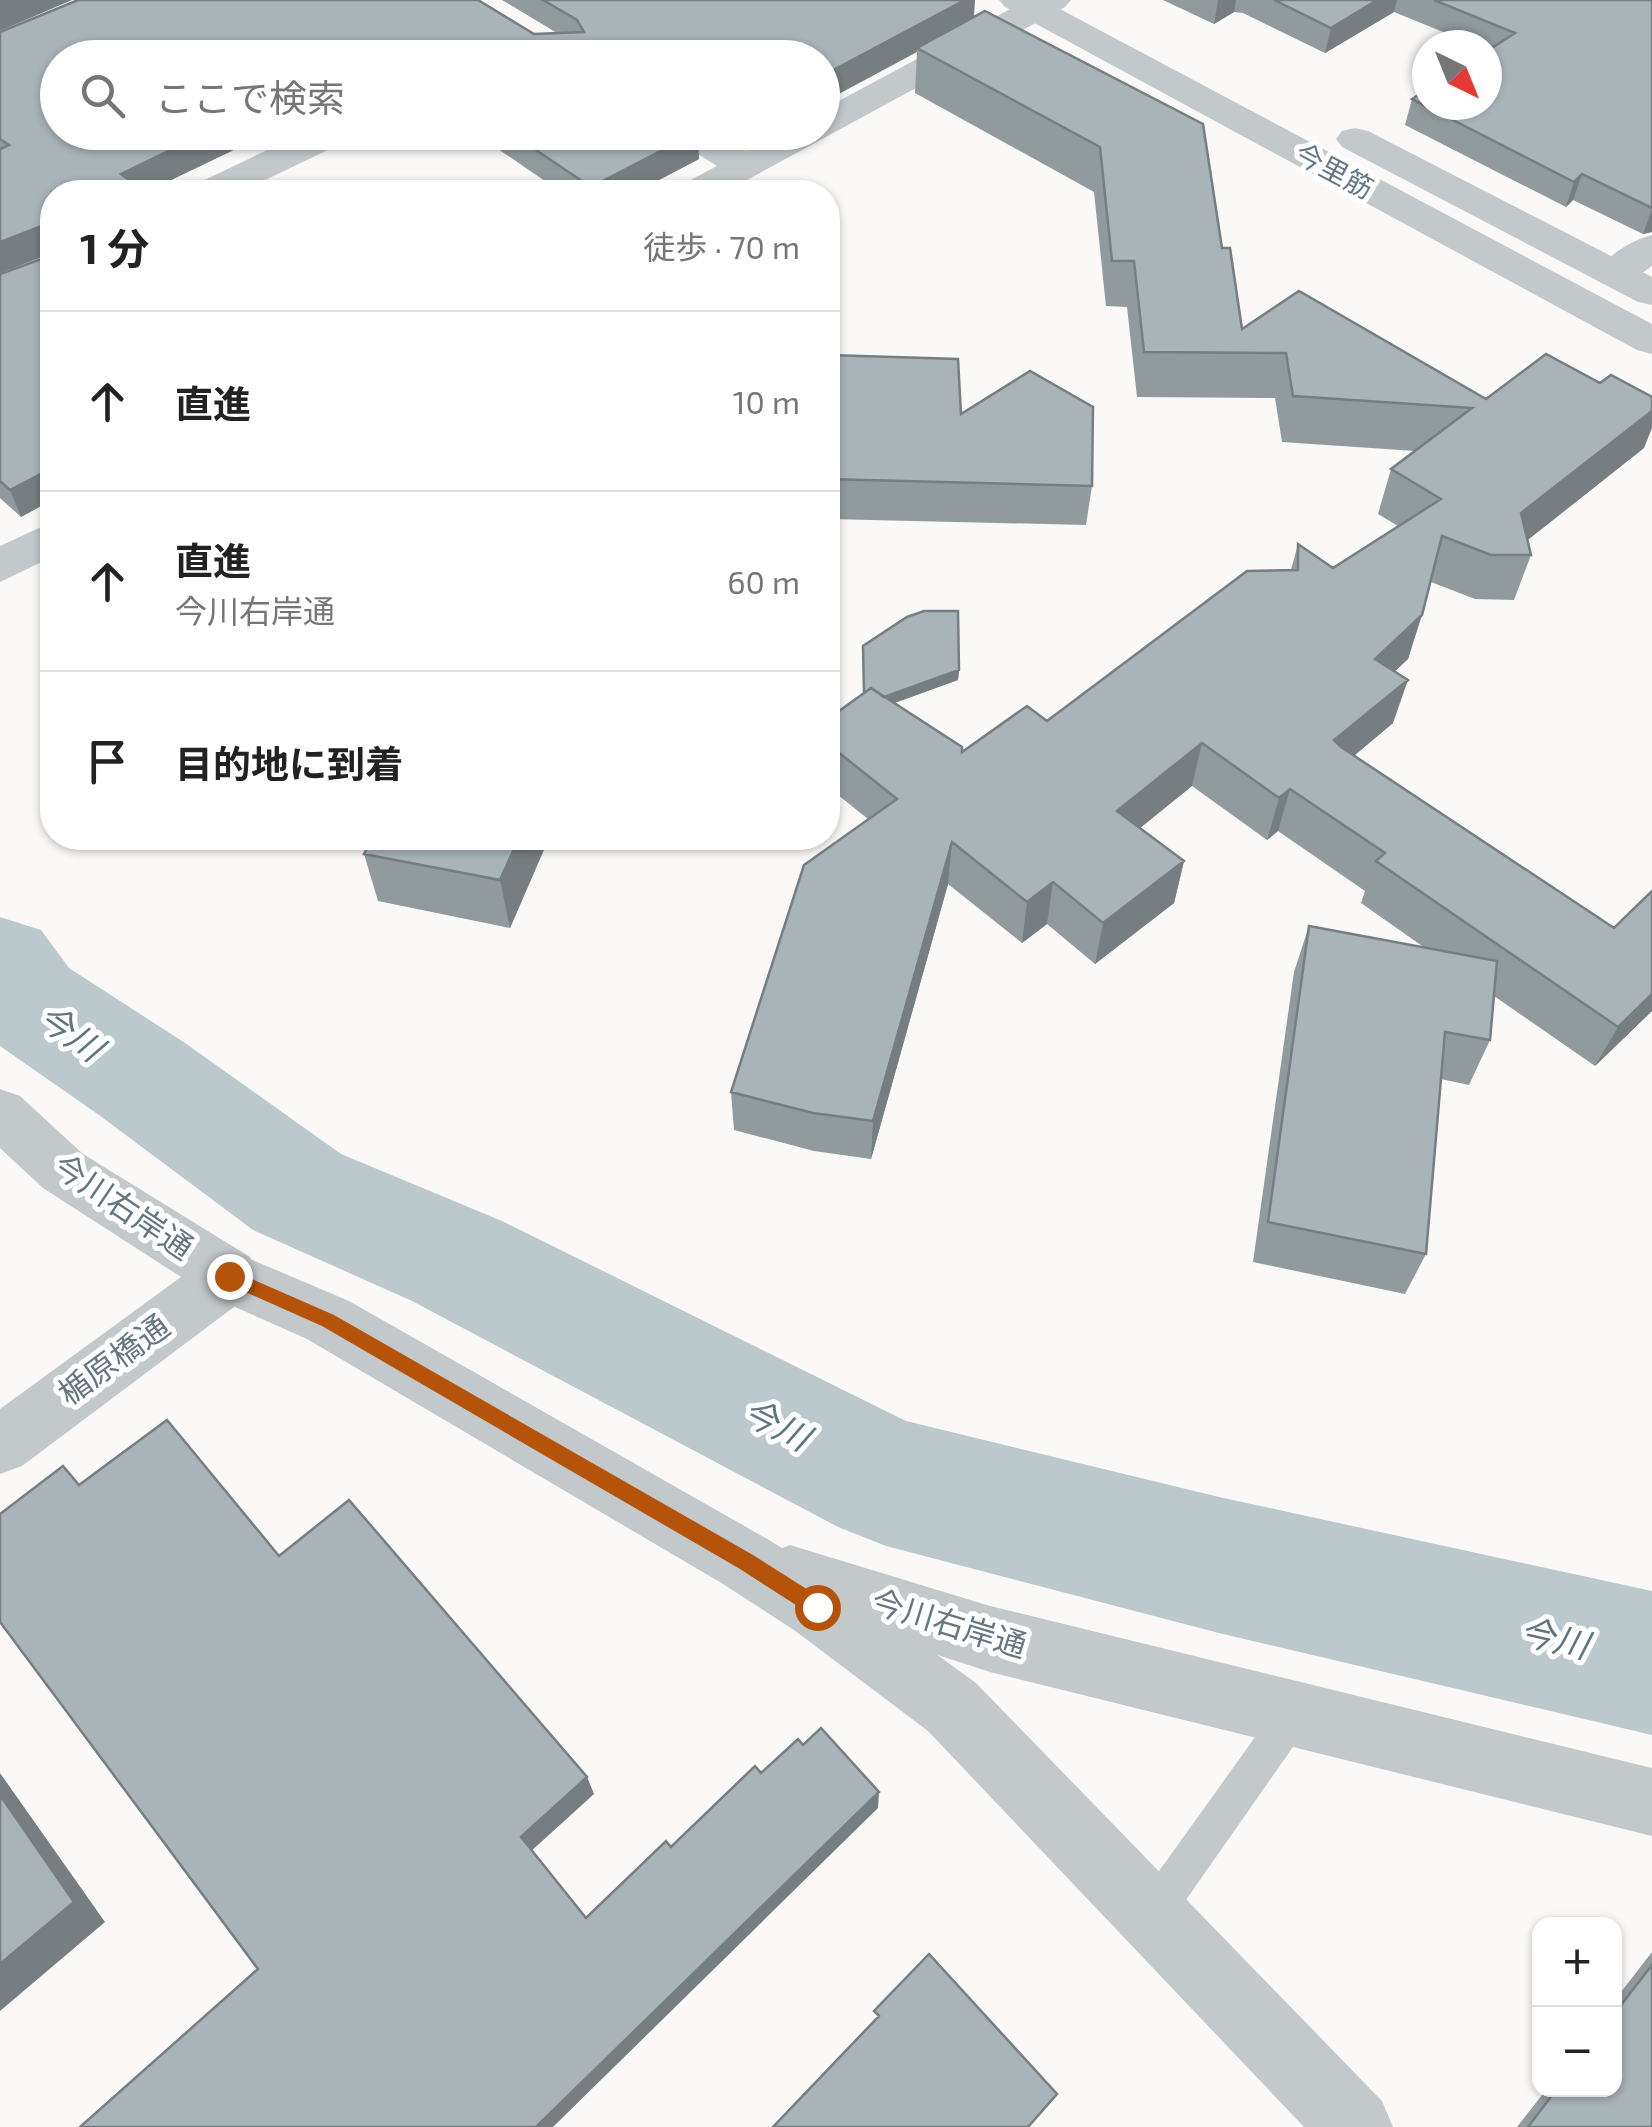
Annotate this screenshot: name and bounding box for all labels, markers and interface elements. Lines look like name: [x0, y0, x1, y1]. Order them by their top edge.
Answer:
north arrow: [1412, 30, 1502, 120]
search box: [40, 40, 840, 150]
icon: search: [75, 68, 130, 123]
text: ここで検索: [155, 74, 345, 120]
street label: 今里筋: [1289, 135, 1380, 205]
text: 1 分: [80, 222, 149, 272]
text: 徒歩 · 70 m: [643, 227, 800, 265]
icon: ahead: [80, 374, 135, 429]
text: 直進: [175, 380, 251, 426]
text: 10 m: [733, 382, 800, 420]
text: 直進: [175, 537, 251, 583]
icon: ahead: [80, 554, 135, 609]
text: 60 m: [727, 562, 800, 600]
text: 今川右岸通: [175, 591, 335, 629]
icon: arrive: [80, 734, 135, 789]
text: 目的地に到着: [175, 740, 403, 786]
water label: 今川: [30, 994, 115, 1071]
street label: 今川右岸通: [47, 1145, 201, 1266]
route end: [207, 1254, 253, 1300]
street label: 楯原橋通: [50, 1305, 176, 1411]
water label: 今川: [736, 1389, 821, 1460]
street label: 今川右岸通: [868, 1581, 1032, 1664]
route start: [795, 1585, 841, 1631]
water label: 今川: [1516, 1609, 1597, 1666]
map controls: [1532, 1917, 1622, 2097]
button: +: [1532, 1917, 1622, 2007]
button: −: [1532, 2007, 1622, 2097]

